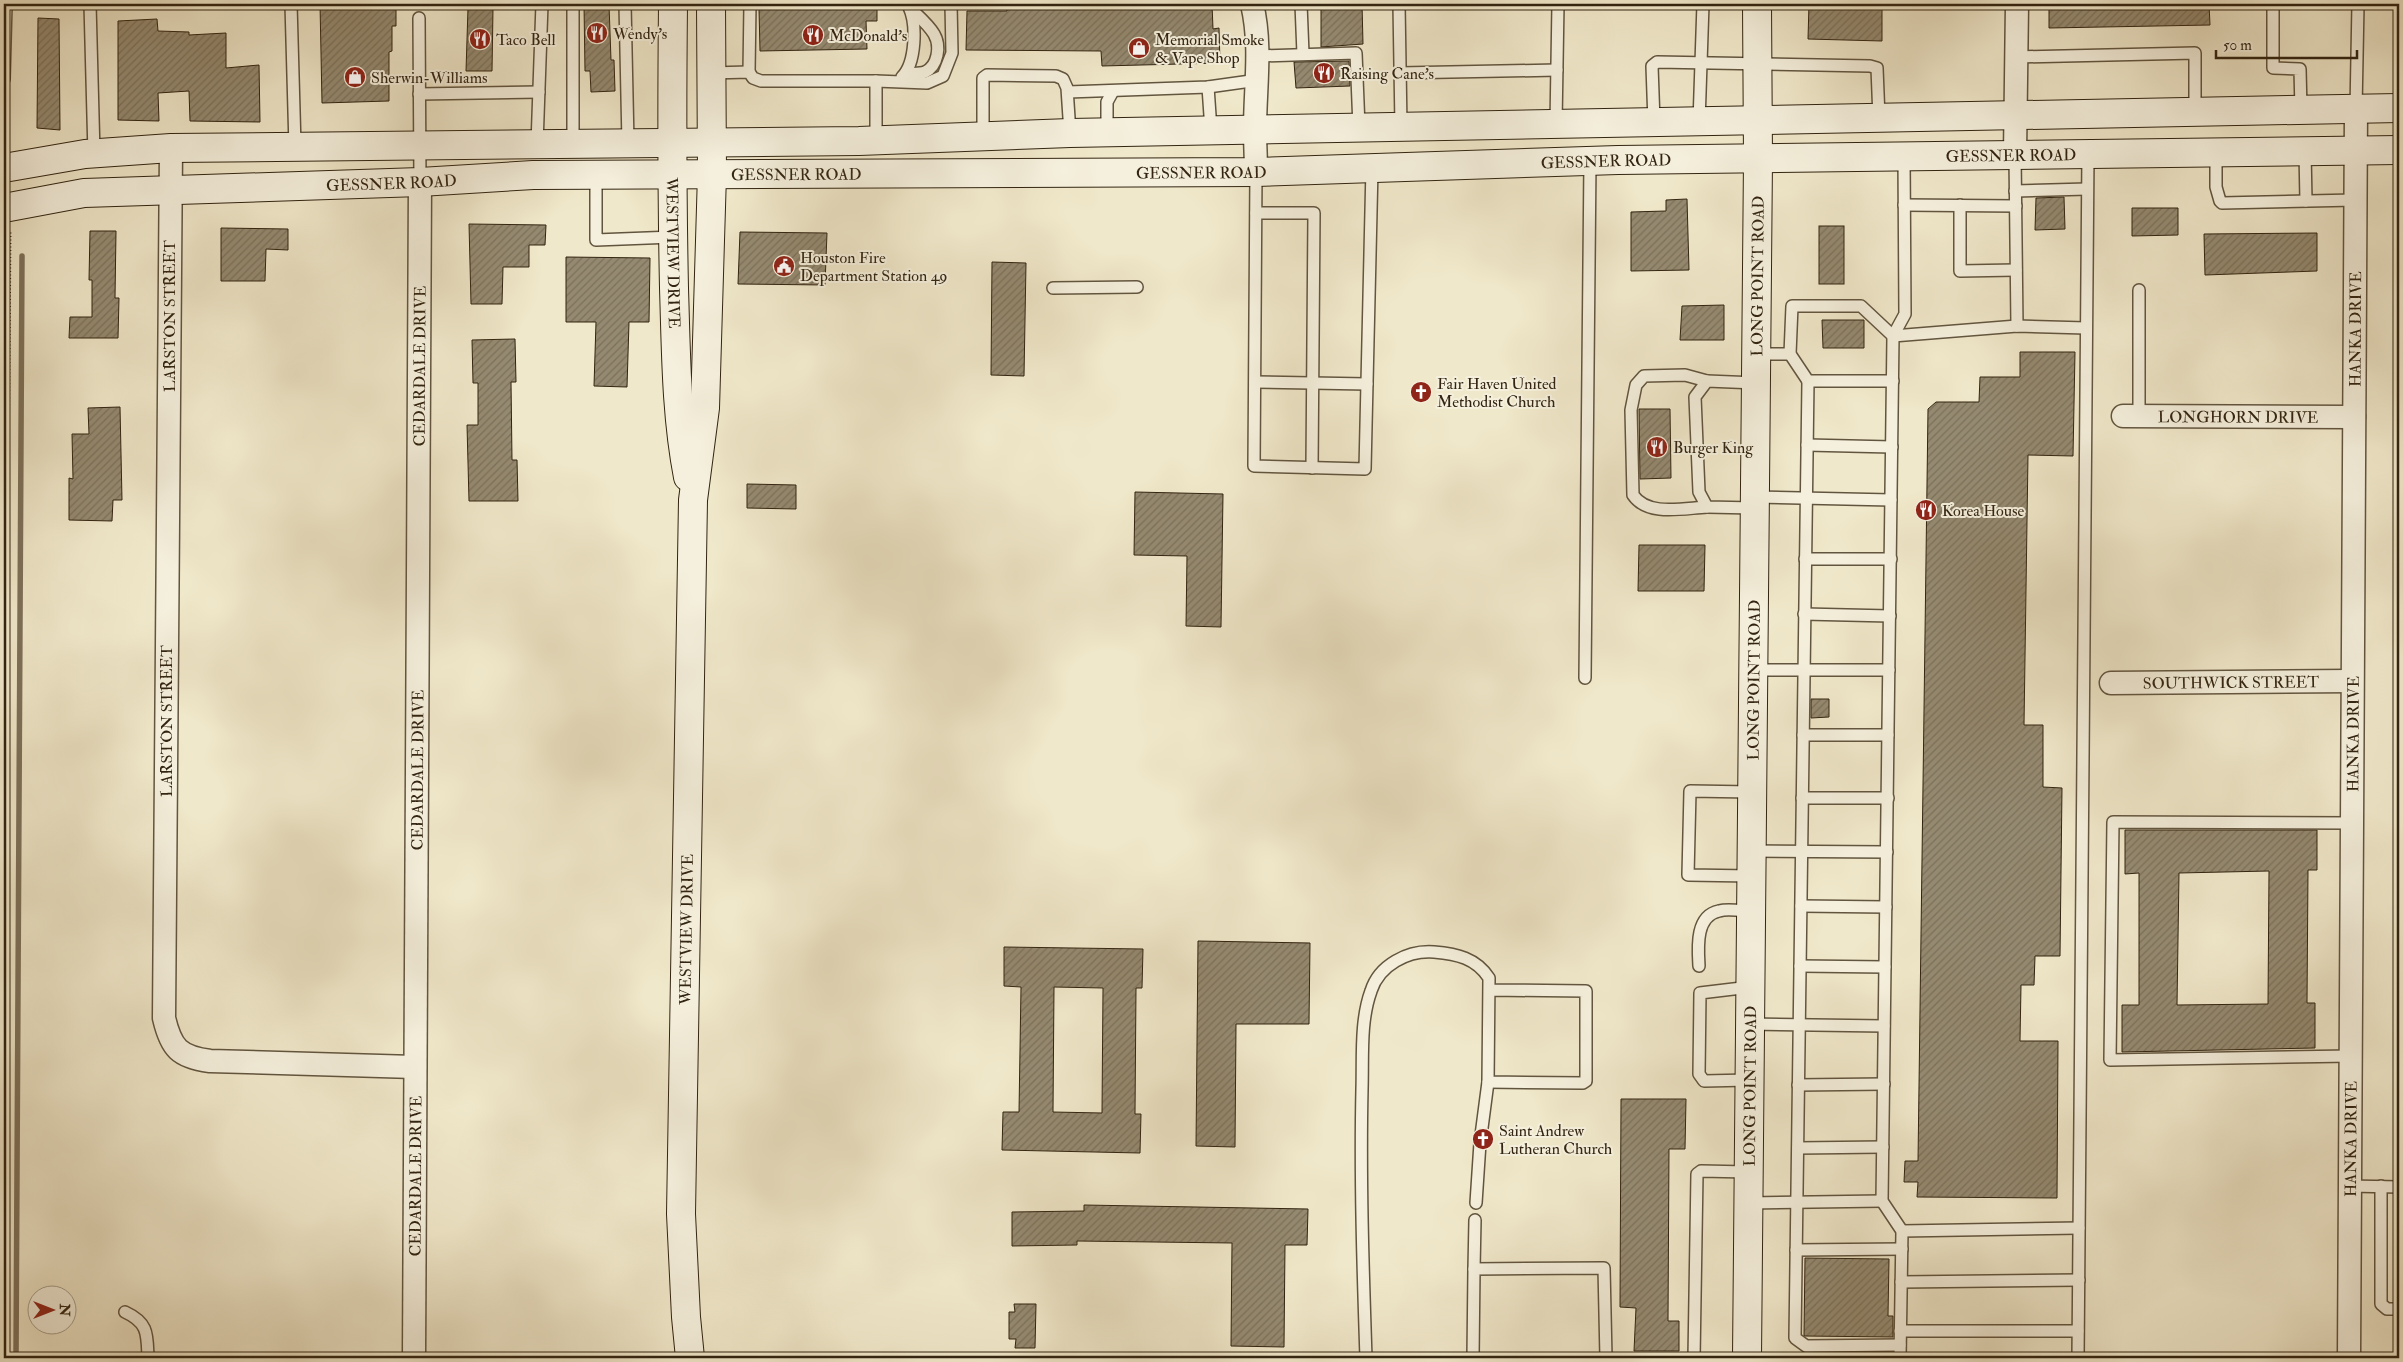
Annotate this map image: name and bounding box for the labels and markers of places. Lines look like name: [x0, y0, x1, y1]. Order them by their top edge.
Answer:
restaurant icon: Wendy's: [585, 21, 609, 45]
restaurant icon: McDonald's: [801, 23, 825, 47]
place label: Wendy's: [612, 24, 667, 44]
place label: McDonald's: [829, 26, 907, 46]
restaurant icon: Taco Bell: [468, 27, 492, 51]
place label: Taco Bell: [496, 30, 556, 50]
place label: Memorial Smoke & Vape Shop: [1155, 30, 1265, 69]
shop icon: Memorial Smoke & Vape Shop: [1127, 36, 1151, 60]
restaurant icon: Raising Cane's: [1312, 61, 1336, 85]
place label: Raising Cane's: [1340, 64, 1434, 84]
shop icon: Sherwin-Williams: [343, 65, 367, 89]
place label: Sherwin-Williams: [371, 68, 488, 88]
place label: Houston Fire Department Station 49: [800, 248, 947, 287]
public building icon: Houston Fire Department Station 49: [772, 254, 796, 278]
place label: Fair Haven United Methodist Church: [1437, 374, 1557, 412]
church icon: Fair Haven United Methodist Church: [1409, 380, 1433, 404]
restaurant icon: Burger King: [1645, 435, 1669, 459]
place label: Burger King: [1673, 438, 1754, 458]
restaurant icon: Korea House: [1914, 498, 1938, 522]
place label: Korea House: [1942, 501, 2025, 521]
place label: Saint Andrew Lutheran Church: [1499, 1121, 1613, 1159]
church icon: Saint Andrew Lutheran Church: [1471, 1127, 1495, 1151]

